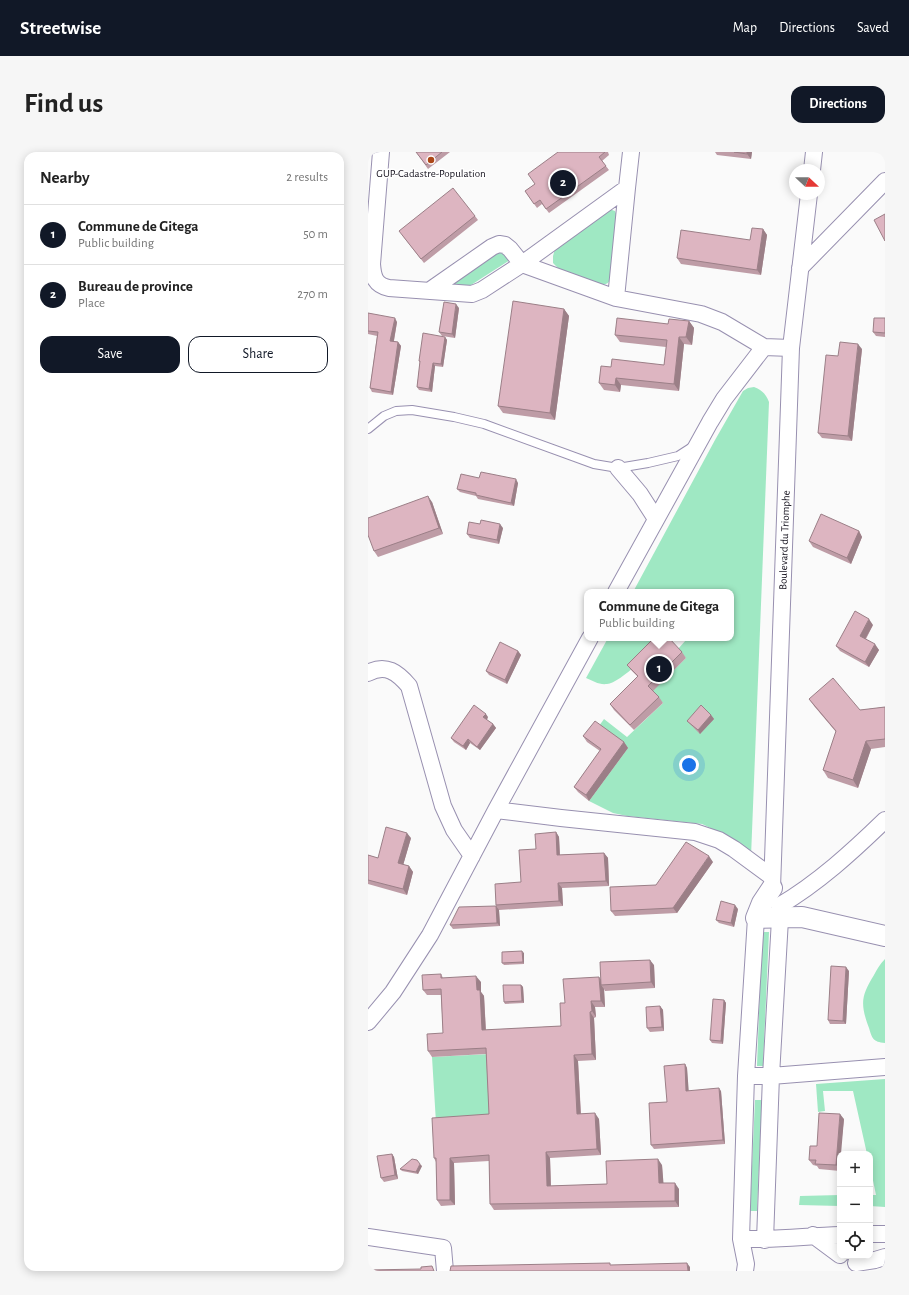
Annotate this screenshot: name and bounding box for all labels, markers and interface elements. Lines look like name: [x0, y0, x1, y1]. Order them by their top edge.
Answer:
text: Streetwise: [20, 19, 101, 38]
text: Map: [733, 21, 757, 35]
text: Directions: [779, 21, 835, 35]
text: Saved: [857, 21, 889, 35]
button: Directions: [791, 86, 885, 123]
text: Find us: [24, 90, 103, 118]
marker: GUP-Cadastre-Population: [426, 155, 436, 165]
north arrow: [789, 164, 825, 200]
place label: GUP-Cadastre-Population: [376, 168, 486, 179]
pin: 2: [550, 168, 576, 198]
text: Nearby: [40, 169, 90, 186]
text: 2 results: [286, 171, 328, 184]
text: Commune de Gitega: [78, 219, 199, 234]
text: 1: [51, 228, 55, 241]
text: 50 m: [303, 228, 328, 241]
text: Public building: [78, 237, 154, 250]
text: Bureau de province: [78, 279, 193, 294]
text: 2: [50, 288, 56, 301]
text: 270 m: [297, 288, 328, 301]
text: Place: [78, 297, 105, 310]
button: Save: [40, 336, 180, 373]
button: Share: [188, 336, 328, 373]
street label: Boulevard du Triomphe: [777, 490, 792, 590]
popup: [584, 589, 734, 641]
text: Commune de Gitega: [599, 599, 719, 614]
text: Public building: [599, 617, 675, 630]
pin: 1: [646, 654, 672, 684]
your location: [679, 755, 699, 775]
map controls: [837, 1151, 873, 1259]
button: +: [837, 1151, 873, 1187]
button: −: [837, 1187, 873, 1223]
button: locate: [837, 1223, 873, 1259]

